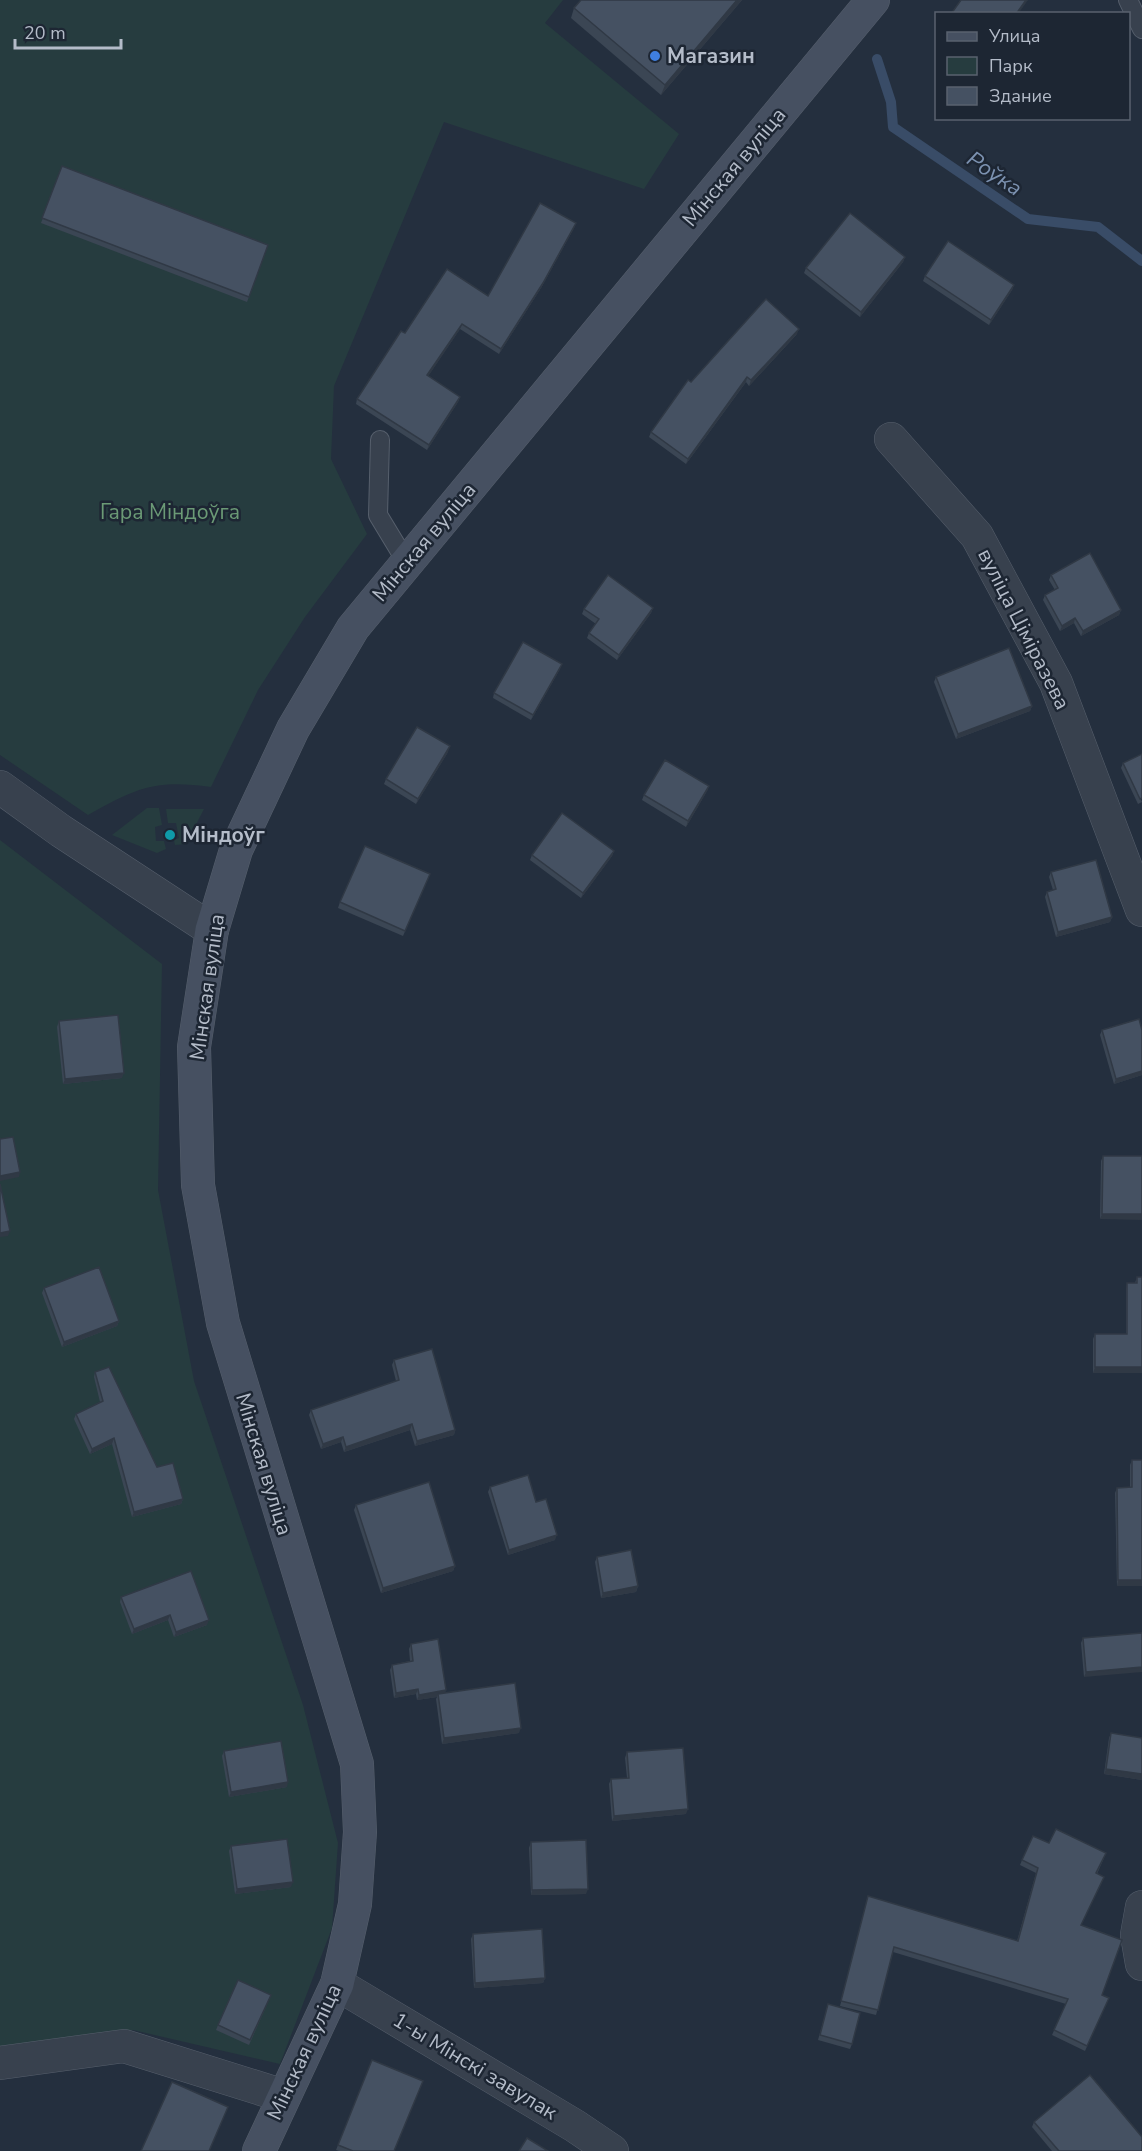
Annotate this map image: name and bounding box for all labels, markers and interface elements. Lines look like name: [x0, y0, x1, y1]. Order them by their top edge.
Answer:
scale bar: [15, 12, 122, 50]
legend: [935, 12, 1130, 120]
text: 20 m: [24, 21, 66, 45]
text: Улица: [988, 24, 1040, 48]
place label: Магазин: [667, 42, 755, 70]
marker: Магазин: [648, 49, 662, 63]
text: Парк: [989, 54, 1033, 78]
text: Здание: [989, 84, 1052, 108]
street label: Мінская вуліца: [676, 102, 792, 232]
water label: Роўка: [961, 144, 1028, 203]
street label: Мінская вуліца: [366, 477, 482, 607]
park label: Гара Міндоўга: [100, 498, 240, 526]
street label: вуліца Ціміразева: [971, 544, 1077, 714]
place label: Міндоўг: [182, 821, 265, 849]
marker: Міндоўг: [163, 828, 177, 842]
street label: Мінская вуліца: [183, 912, 231, 1062]
street label: Мінская вуліца: [229, 1389, 299, 1539]
street label: Мінская вуліца: [260, 1979, 348, 2125]
street label: 1-ы Мінскі завулак: [388, 2006, 563, 2127]

